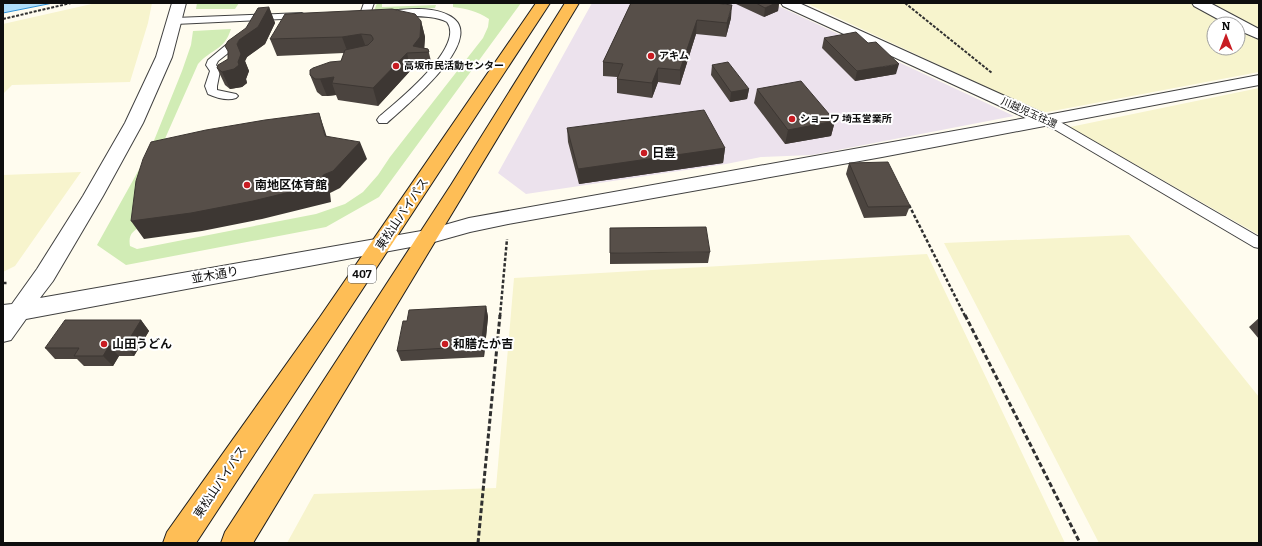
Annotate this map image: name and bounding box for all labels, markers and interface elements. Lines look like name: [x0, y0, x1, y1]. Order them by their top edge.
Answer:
north arrow: [1206, 16, 1246, 56]
text: N: [1222, 20, 1231, 33]
place label: アキム: [659, 50, 689, 62]
marker: アキム: [646, 51, 656, 61]
place label: 高坂市民活動センター: [404, 60, 504, 72]
marker: 高坂市民活動センター: [391, 61, 401, 71]
street label: 川越児玉往還: [999, 95, 1059, 131]
place label: ショーワ 埼玉営業所: [800, 113, 892, 125]
marker: ショーワ 埼玉営業所: [787, 114, 797, 124]
place label: 日豊: [652, 146, 676, 160]
marker: 日豊: [639, 148, 649, 158]
street label: 東松山バイパス: [373, 175, 431, 253]
place label: 南地区体育館: [255, 178, 327, 192]
marker: 南地区体育館: [242, 180, 252, 190]
street label: 並木通り: [190, 264, 240, 286]
road number: 407: [348, 265, 376, 283]
place label: 山田うどん: [112, 337, 172, 351]
place label: 和膳たか吉: [453, 337, 513, 351]
marker: 山田うどん: [99, 339, 109, 349]
marker: 和膳たか吉: [440, 339, 450, 349]
street label: 東松山バイパス: [191, 443, 249, 521]

